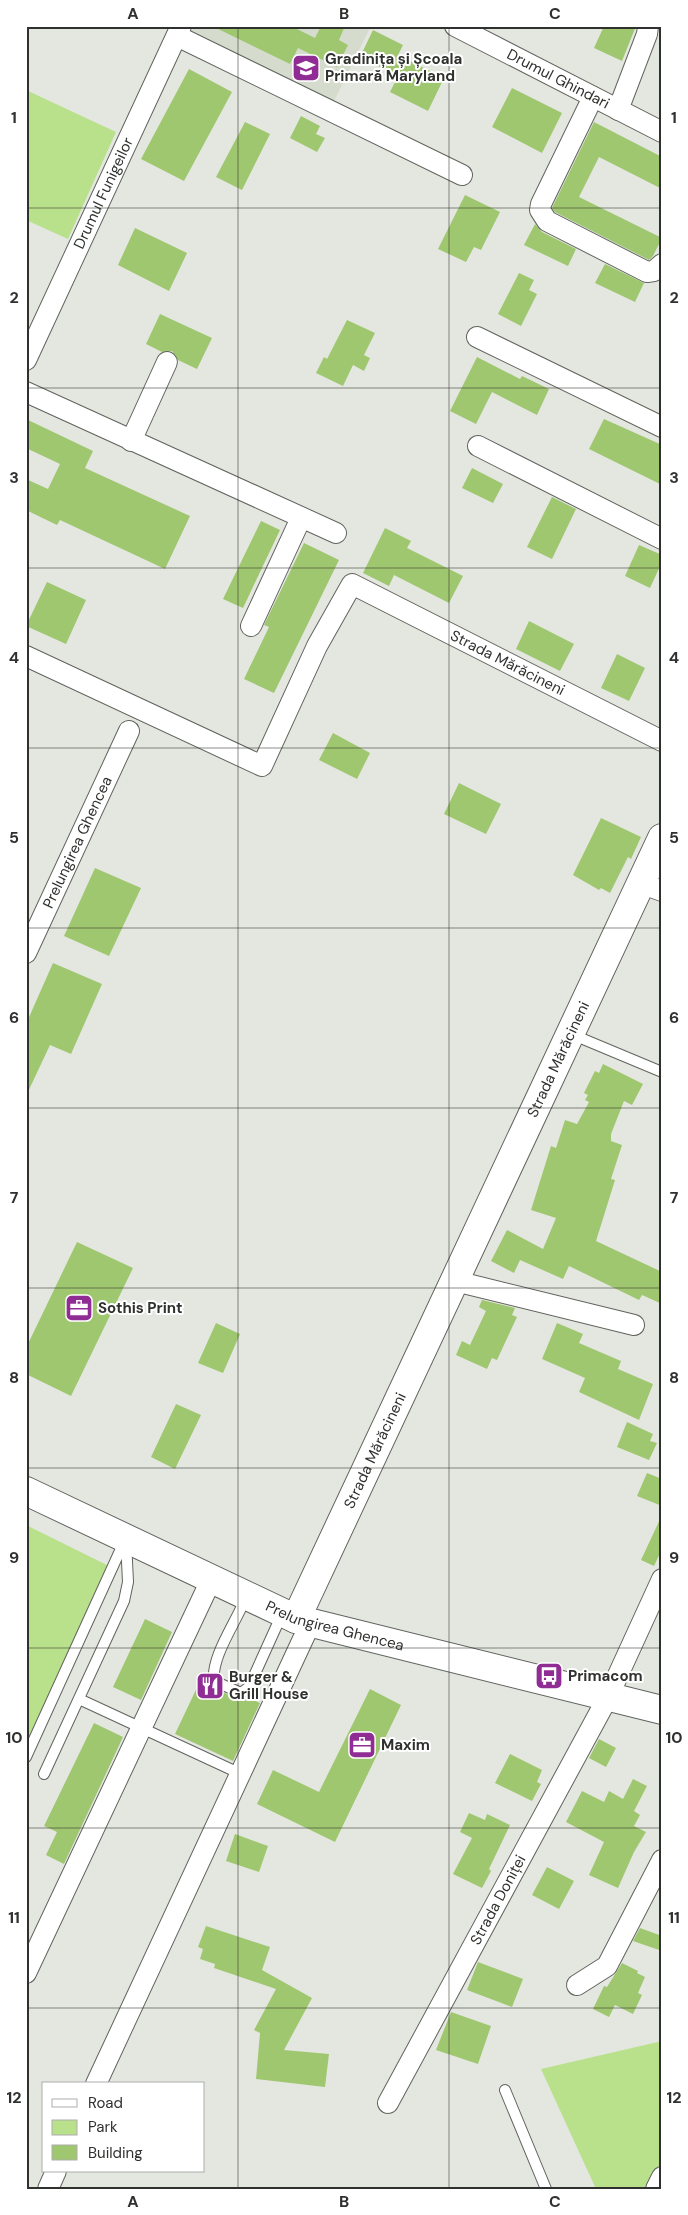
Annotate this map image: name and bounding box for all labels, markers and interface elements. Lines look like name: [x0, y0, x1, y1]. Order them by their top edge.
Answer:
text: A: [127, 3, 139, 24]
text: B: [339, 3, 349, 24]
text: C: [549, 3, 561, 24]
street label: Drumul Ghindari: [503, 44, 613, 113]
place label: Gradinița și Școala Primară Maryland: [325, 49, 462, 86]
school or university icon: Gradinița și Școala Primară Maryland: [291, 53, 321, 83]
text: 1: [11, 107, 17, 128]
text: 1: [671, 107, 677, 128]
street label: Drumul Funigeilor: [69, 134, 138, 252]
text: 2: [9, 287, 19, 308]
text: 2: [669, 287, 679, 308]
text: 3: [9, 467, 19, 488]
text: 3: [669, 467, 679, 488]
street label: Strada Mărăcineni: [447, 625, 568, 700]
text: 4: [9, 647, 19, 668]
text: 4: [669, 647, 679, 668]
street label: Prelungirea Ghencea: [38, 773, 117, 912]
text: 5: [9, 827, 19, 848]
text: 5: [669, 827, 679, 848]
street label: Strada Mărăcineni: [522, 998, 594, 1121]
text: 6: [9, 1007, 19, 1028]
text: 6: [669, 1007, 679, 1028]
text: 7: [10, 1187, 19, 1208]
text: 7: [670, 1187, 679, 1208]
office icon: Sothis Print: [64, 1293, 94, 1323]
place label: Sothis Print: [98, 1298, 183, 1318]
text: 8: [9, 1367, 19, 1388]
text: 8: [669, 1367, 679, 1388]
street label: Strada Mărăcineni: [339, 1389, 411, 1512]
text: 9: [9, 1547, 19, 1568]
text: 9: [669, 1547, 679, 1568]
street label: Prelungirea Ghencea: [262, 1596, 406, 1655]
bus stop icon: Primacom: [534, 1661, 564, 1691]
place label: Primacom: [568, 1666, 643, 1686]
place label: Burger & Grill House: [229, 1667, 309, 1704]
restaurant icon: Burger & Grill House: [195, 1671, 225, 1701]
text: 10: [5, 1727, 23, 1748]
text: 10: [665, 1727, 683, 1748]
office icon: Maxim: [347, 1730, 377, 1760]
place label: Maxim: [381, 1735, 430, 1755]
street label: Strada Doniței: [466, 1852, 530, 1948]
text: 11: [8, 1907, 20, 1928]
text: 11: [668, 1907, 680, 1928]
legend: [42, 2082, 205, 2172]
text: 12: [6, 2087, 22, 2108]
text: 12: [666, 2087, 682, 2108]
text: Road: [88, 2093, 123, 2113]
text: Park: [88, 2117, 118, 2137]
text: Building: [88, 2143, 143, 2163]
text: A: [127, 2191, 139, 2212]
text: B: [339, 2191, 349, 2212]
text: C: [549, 2191, 561, 2212]

